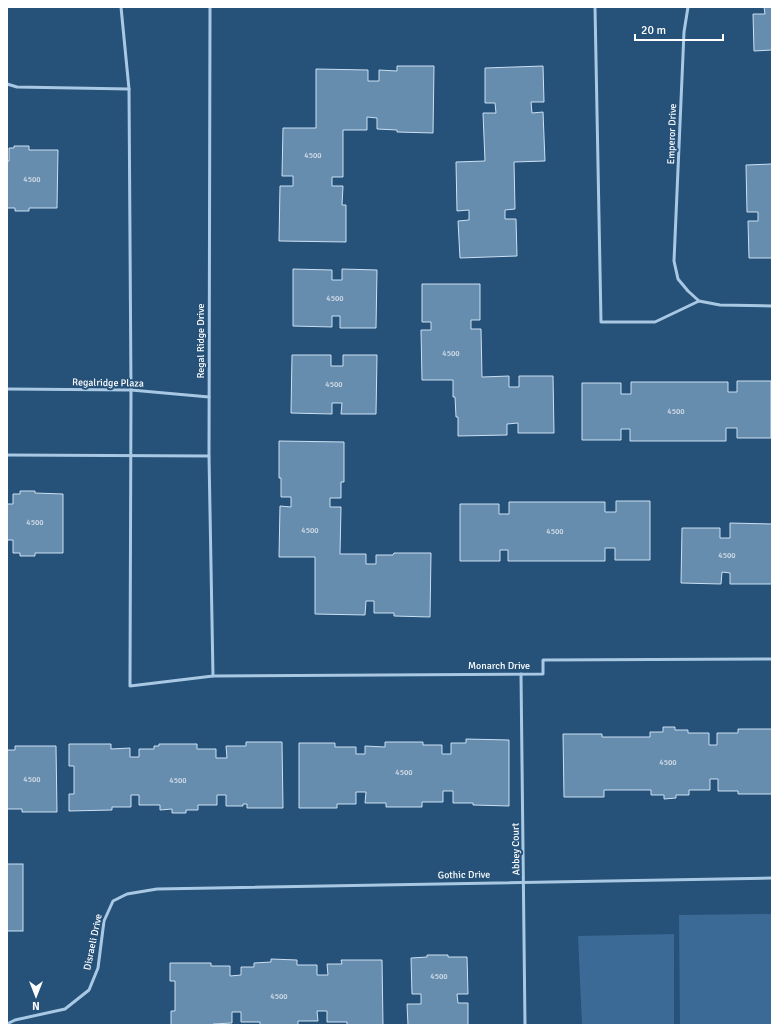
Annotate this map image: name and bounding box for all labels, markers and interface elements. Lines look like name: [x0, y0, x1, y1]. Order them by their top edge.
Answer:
scale bar: [635, 16, 723, 42]
text: 20 m: [641, 23, 666, 38]
street label: Emperor Drive: [665, 103, 679, 165]
house number: 4500: [304, 150, 322, 160]
house number: 4500: [23, 174, 41, 184]
house number: 4500: [326, 293, 344, 303]
street label: Regal Ridge Drive: [195, 303, 207, 379]
house number: 4500: [442, 348, 460, 358]
street label: Regalridge Plaza: [72, 376, 144, 390]
house number: 4500: [325, 379, 343, 389]
house number: 4500: [667, 406, 685, 416]
house number: 4500: [26, 517, 44, 527]
house number: 4500: [301, 525, 319, 535]
house number: 4500: [546, 526, 564, 536]
house number: 4500: [718, 550, 736, 560]
street label: Monarch Drive: [468, 660, 530, 672]
house number: 4500: [659, 757, 677, 767]
house number: 4500: [395, 767, 413, 777]
house number: 4500: [23, 774, 41, 784]
house number: 4500: [169, 775, 187, 785]
street label: Abbey Court: [510, 822, 522, 875]
street label: Gothic Drive: [438, 869, 490, 881]
street label: Disraeli Drive: [81, 913, 105, 971]
house number: 4500: [430, 971, 448, 981]
north arrow: [16, 976, 56, 1016]
house number: 4500: [270, 991, 288, 1001]
text: N: [32, 999, 40, 1012]

